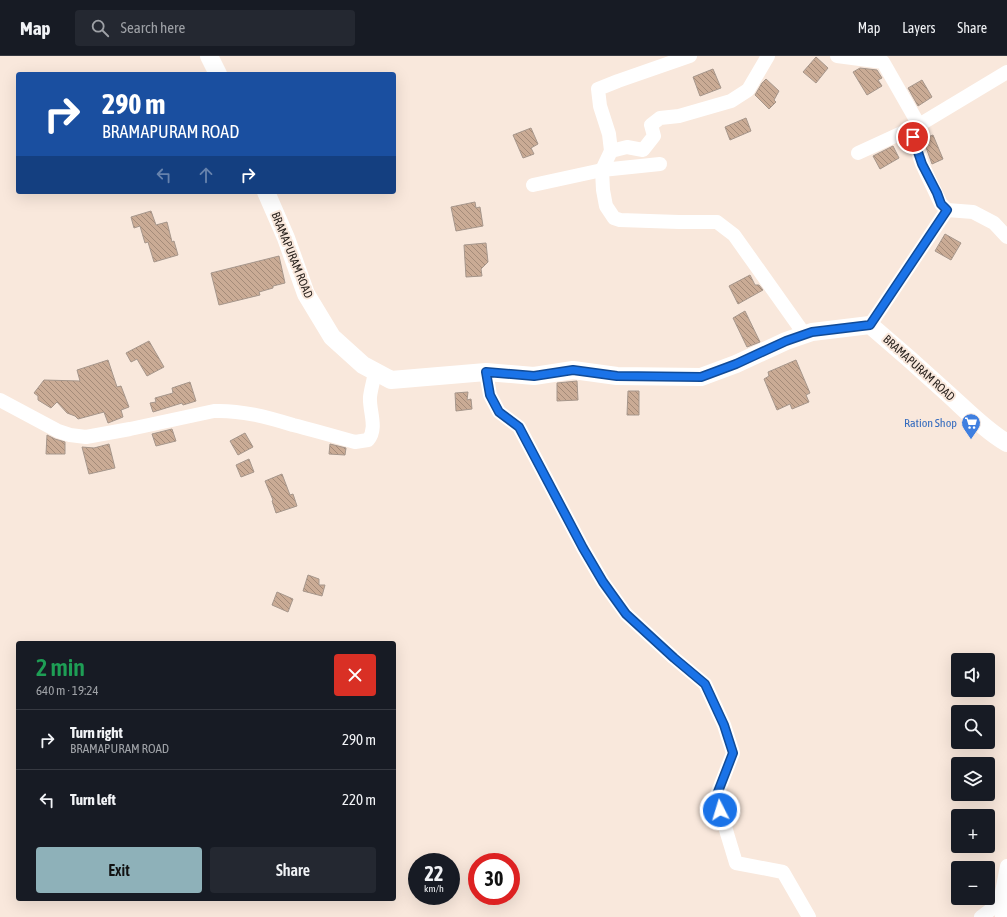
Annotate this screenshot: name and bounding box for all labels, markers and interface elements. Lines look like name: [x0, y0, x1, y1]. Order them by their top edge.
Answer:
search box: [75, 10, 355, 46]
text: Map: [20, 17, 51, 39]
icon: search: [89, 17, 111, 39]
text: Search here: [121, 19, 185, 36]
text: Map: [858, 20, 880, 36]
text: Layers: [902, 20, 935, 36]
text: Share: [957, 20, 987, 36]
icon: right: [36, 88, 88, 140]
text: 290 m: [102, 88, 165, 120]
pin: [896, 120, 930, 154]
text: BRAMAPURAM ROAD: [102, 121, 239, 142]
icon: arrive: [902, 126, 924, 148]
icon: left: [153, 164, 175, 186]
icon: ahead: [195, 164, 217, 186]
icon: right: [237, 164, 259, 186]
street label: BRAMAPURAM ROAD: [268, 210, 316, 300]
street label: BRAMAPURAM ROAD: [880, 332, 958, 404]
supermarket icon: Ration Shop: [960, 412, 982, 440]
place label: Ration Shop: [904, 416, 957, 430]
map controls: [951, 653, 995, 905]
button: sound: [951, 653, 995, 697]
text: 2 min: [36, 654, 85, 681]
button: close: [334, 654, 376, 696]
text: 640 m · 19:24: [36, 683, 99, 698]
button: search: [951, 705, 995, 749]
text: Turn right: [70, 724, 123, 741]
icon: right: [36, 729, 58, 751]
text: 290 m: [342, 731, 376, 748]
text: BRAMAPURAM ROAD: [70, 741, 169, 756]
button: layers: [951, 757, 995, 801]
icon: left: [36, 789, 58, 811]
position arrow: [699, 789, 741, 831]
text: Turn left: [70, 791, 116, 808]
text: 220 m: [342, 791, 376, 808]
button: +: [951, 809, 995, 853]
button: Exit: [36, 847, 202, 893]
button: Share: [210, 847, 376, 893]
speed limit sign: 30: [468, 853, 520, 905]
button: −: [951, 861, 995, 905]
text: 22: [425, 862, 443, 885]
text: km/h: [424, 883, 444, 894]

